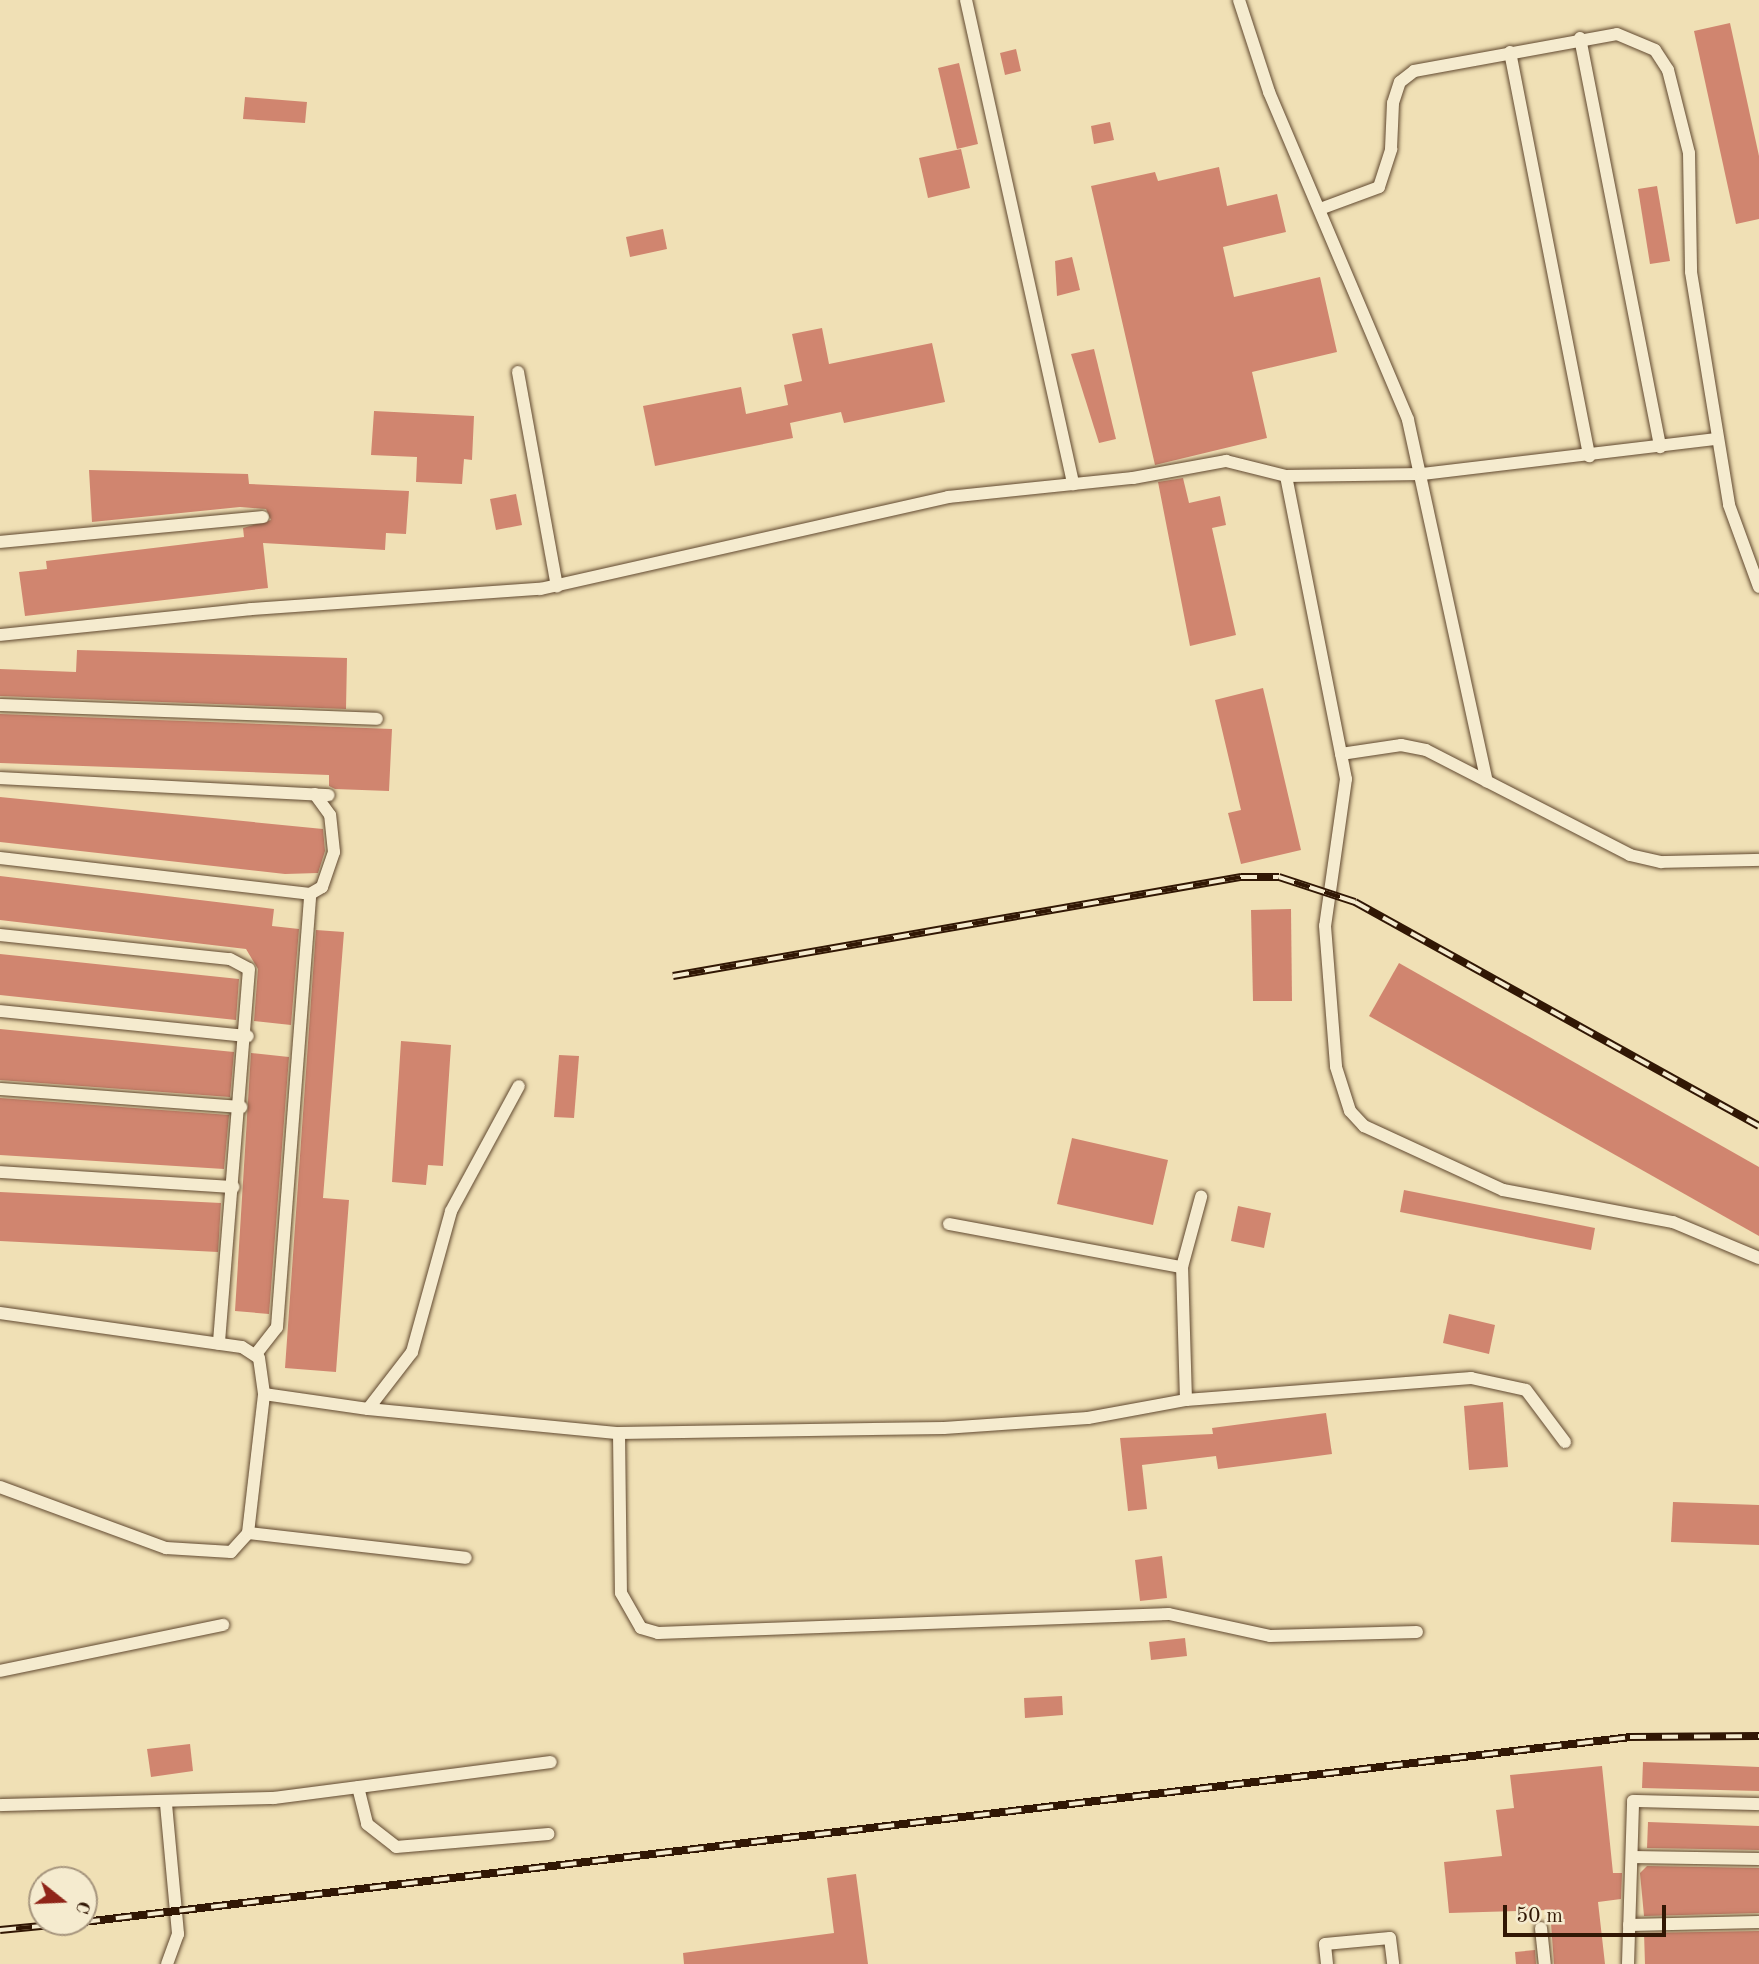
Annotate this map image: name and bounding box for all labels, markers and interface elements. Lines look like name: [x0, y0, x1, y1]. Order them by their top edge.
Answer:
north arrow: [28, 1866, 98, 1936]
scale bar: [1507, 1890, 1670, 1934]
text: С: [71, 1898, 93, 1916]
text: 50 m: [1516, 1906, 1563, 1927]

